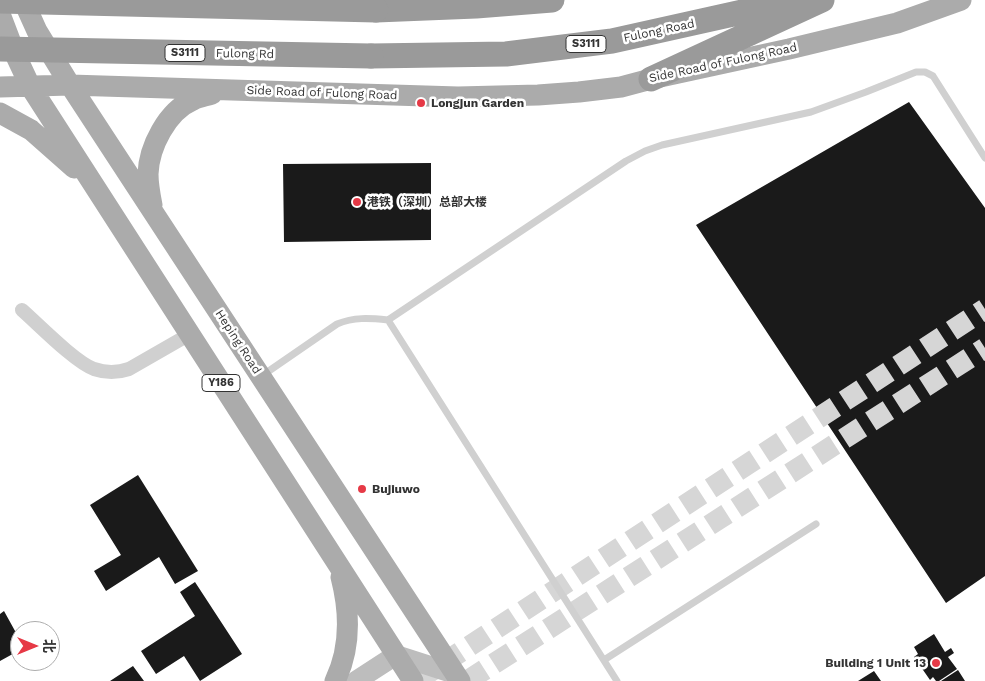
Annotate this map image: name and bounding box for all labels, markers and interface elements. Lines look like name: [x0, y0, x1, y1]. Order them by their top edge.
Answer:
street label: Fulong Road: [622, 16, 696, 46]
road number: S3111: [566, 36, 606, 52]
street label: Side Road of Fulong Road: [648, 40, 798, 86]
road number: S3111: [165, 44, 205, 62]
street label: Fulong Rd: [216, 46, 274, 62]
street label: Side Road of Fulong Road: [246, 83, 398, 103]
place label: Longjun Garden: [431, 96, 524, 110]
marker: Longjun Garden: [415, 97, 427, 109]
place label: 港铁（深圳）总部大楼: [367, 195, 487, 209]
marker: 港铁（深圳）总部大楼: [351, 196, 363, 208]
street label: Heping Road: [212, 307, 264, 377]
road number: Y186: [202, 374, 240, 392]
place label: Bujiuwo: [372, 482, 420, 496]
marker: Bujiuwo: [356, 483, 368, 495]
north arrow: [10, 621, 60, 671]
text: 北: [41, 639, 57, 653]
place label: Building 1 Unit 13: [825, 656, 926, 670]
marker: Building 1 Unit 13: [930, 657, 942, 669]

